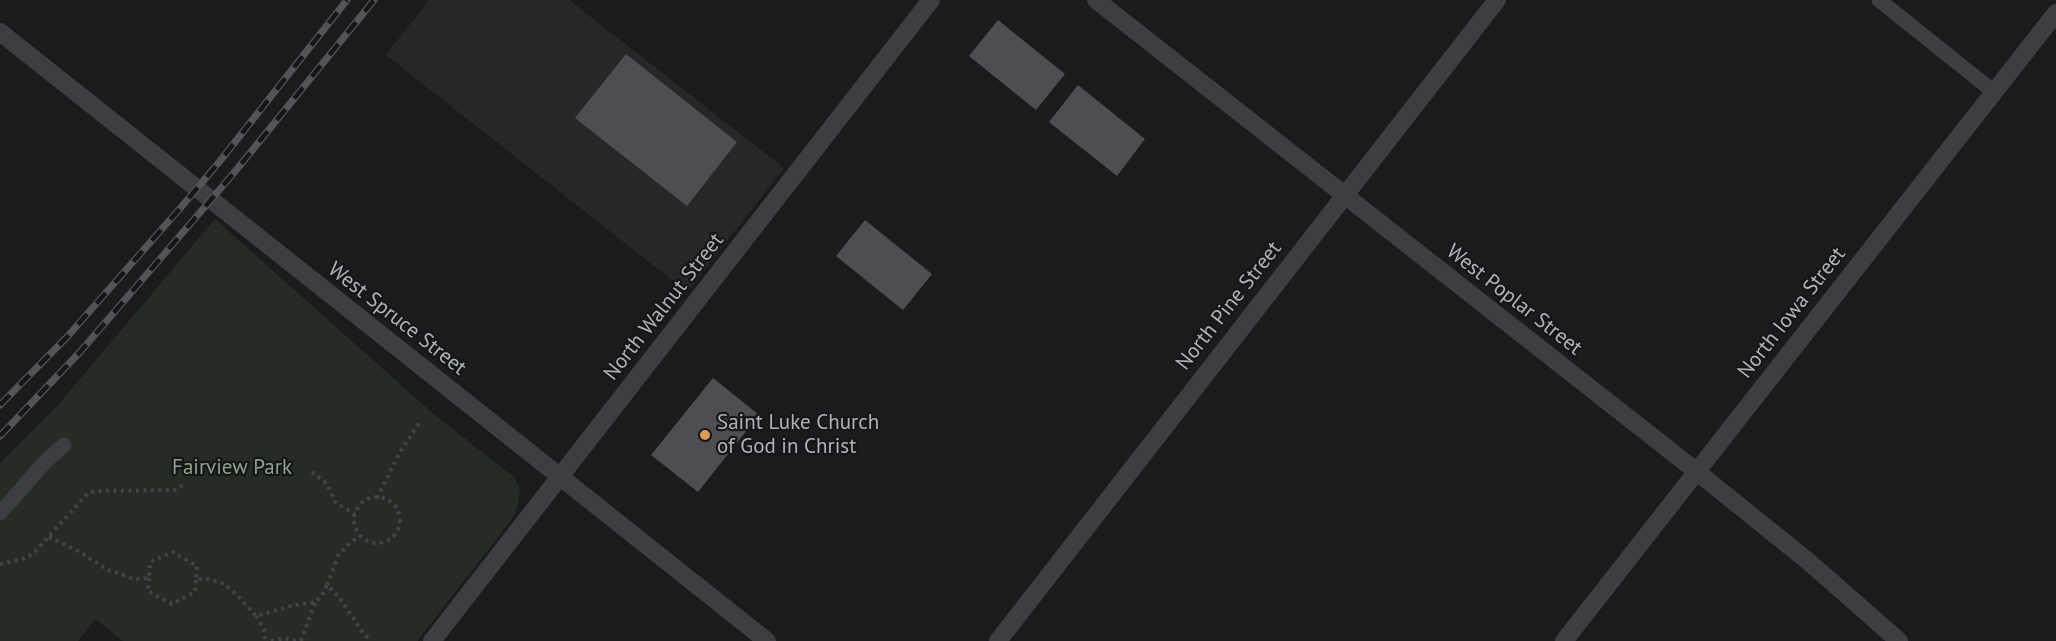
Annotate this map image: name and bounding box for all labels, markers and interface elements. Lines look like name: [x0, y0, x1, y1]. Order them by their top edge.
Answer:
street label: North Walnut Street: [599, 228, 729, 386]
street label: North Pine Street: [1171, 237, 1287, 375]
street label: West Poplar Street: [1441, 239, 1587, 361]
street label: North Iowa Street: [1733, 242, 1851, 384]
street label: West Spruce Street: [323, 257, 471, 381]
place label: Saint Luke Church of God in Christ: [717, 410, 879, 460]
marker: Saint Luke Church of God in Christ: [698, 428, 712, 442]
park label: Fairview Park: [172, 455, 292, 481]

